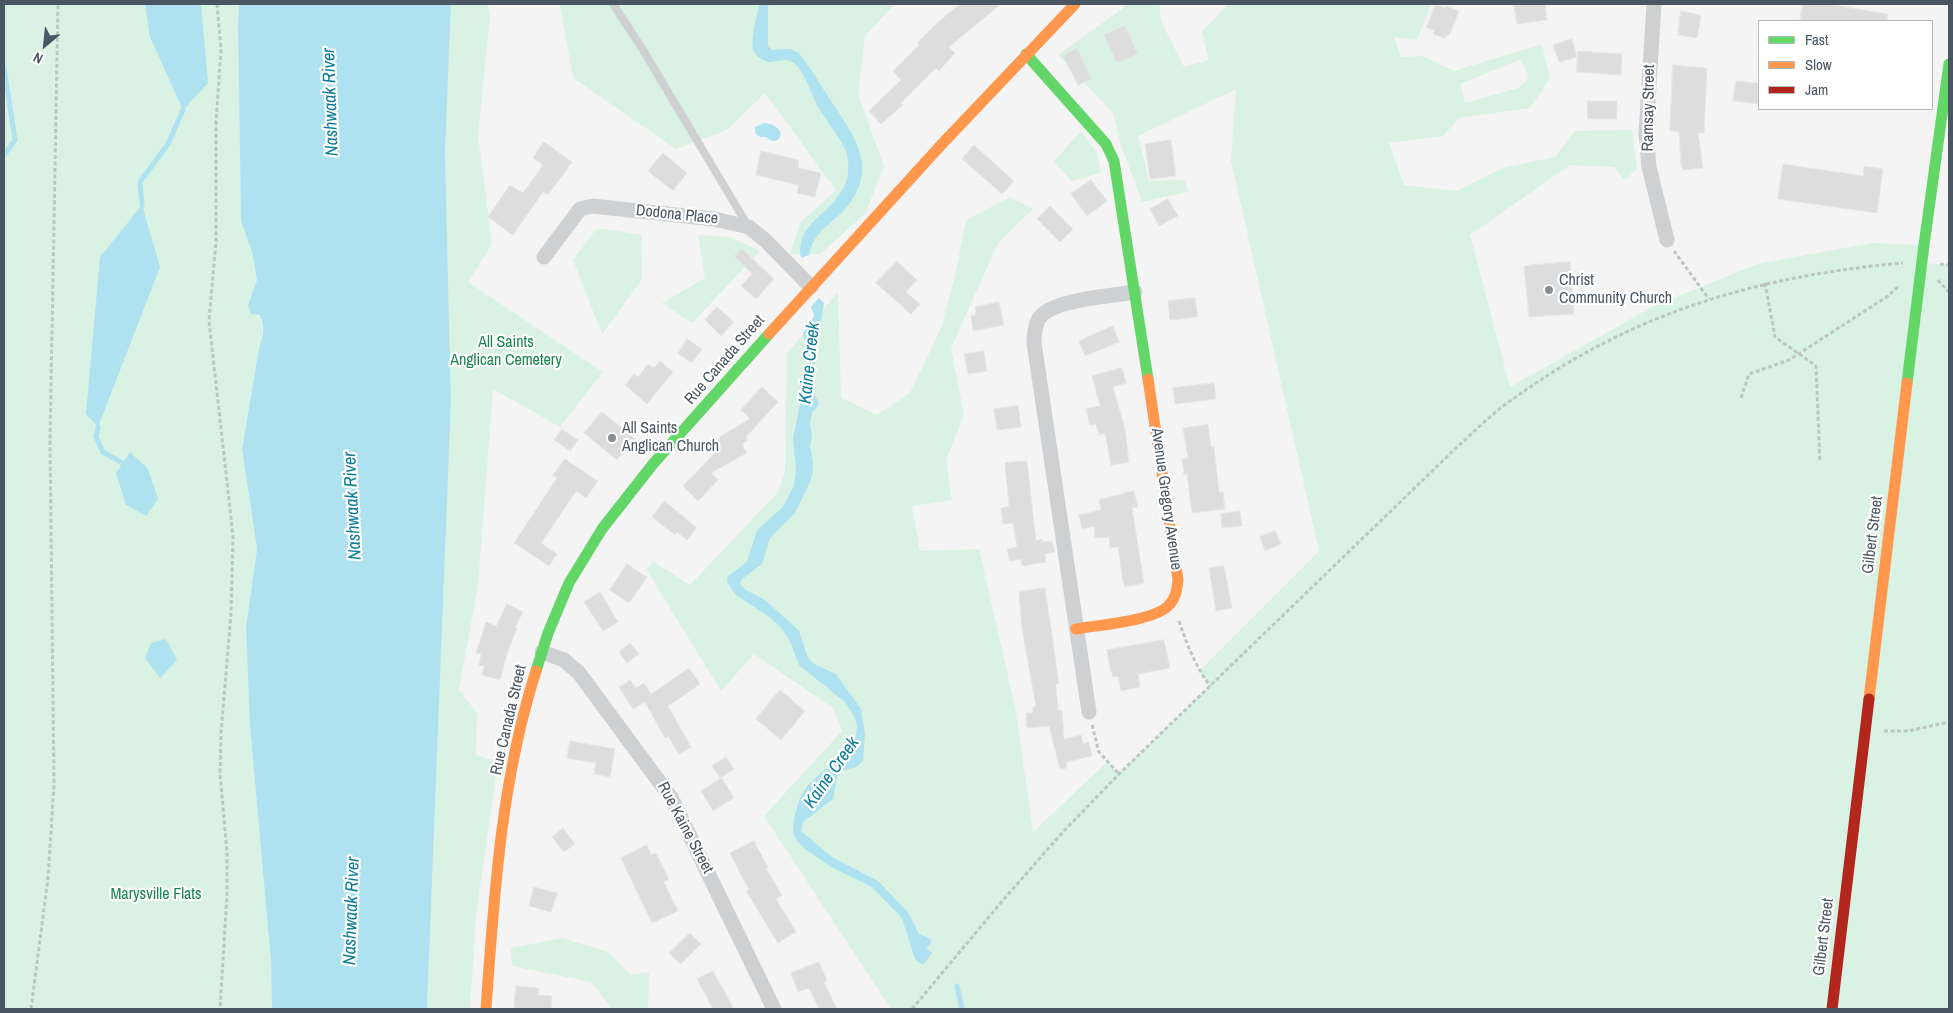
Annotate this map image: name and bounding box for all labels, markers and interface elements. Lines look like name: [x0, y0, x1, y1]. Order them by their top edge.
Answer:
north arrow: [20, 20, 70, 70]
legend: [1758, 20, 1933, 110]
text: Fast: [1805, 29, 1828, 50]
text: N: [30, 48, 46, 68]
water label: Nashwaak River: [318, 48, 344, 156]
text: Slow: [1805, 54, 1832, 75]
street label: Ramsay Street: [1639, 64, 1659, 152]
text: Jam: [1805, 79, 1828, 100]
street label: Dodona Place: [635, 201, 719, 229]
place label: Christ Community Church: [1559, 271, 1672, 309]
marker: Christ Community Church: [1543, 284, 1555, 296]
street label: Rue Canada Street: [681, 311, 769, 409]
water label: Kaine Creek: [795, 321, 825, 405]
park label: All Saints Anglican Cemetery: [450, 333, 562, 371]
place label: All Saints Anglican Church: [622, 419, 719, 457]
street label: Avenue Gregory Avenue: [1147, 427, 1185, 571]
marker: All Saints Anglican Church: [606, 432, 618, 444]
water label: Nashwaak River: [339, 451, 367, 561]
street label: Gilbert Street: [1859, 495, 1887, 575]
street label: Rue Canada Street: [487, 663, 531, 777]
water label: Kaine Creek: [800, 733, 864, 813]
street label: Rue Kaine Street: [653, 779, 717, 877]
water label: Nashwaak River: [339, 857, 365, 965]
park label: Marysville Flats: [110, 885, 202, 905]
street label: Gilbert Street: [1810, 897, 1838, 977]

